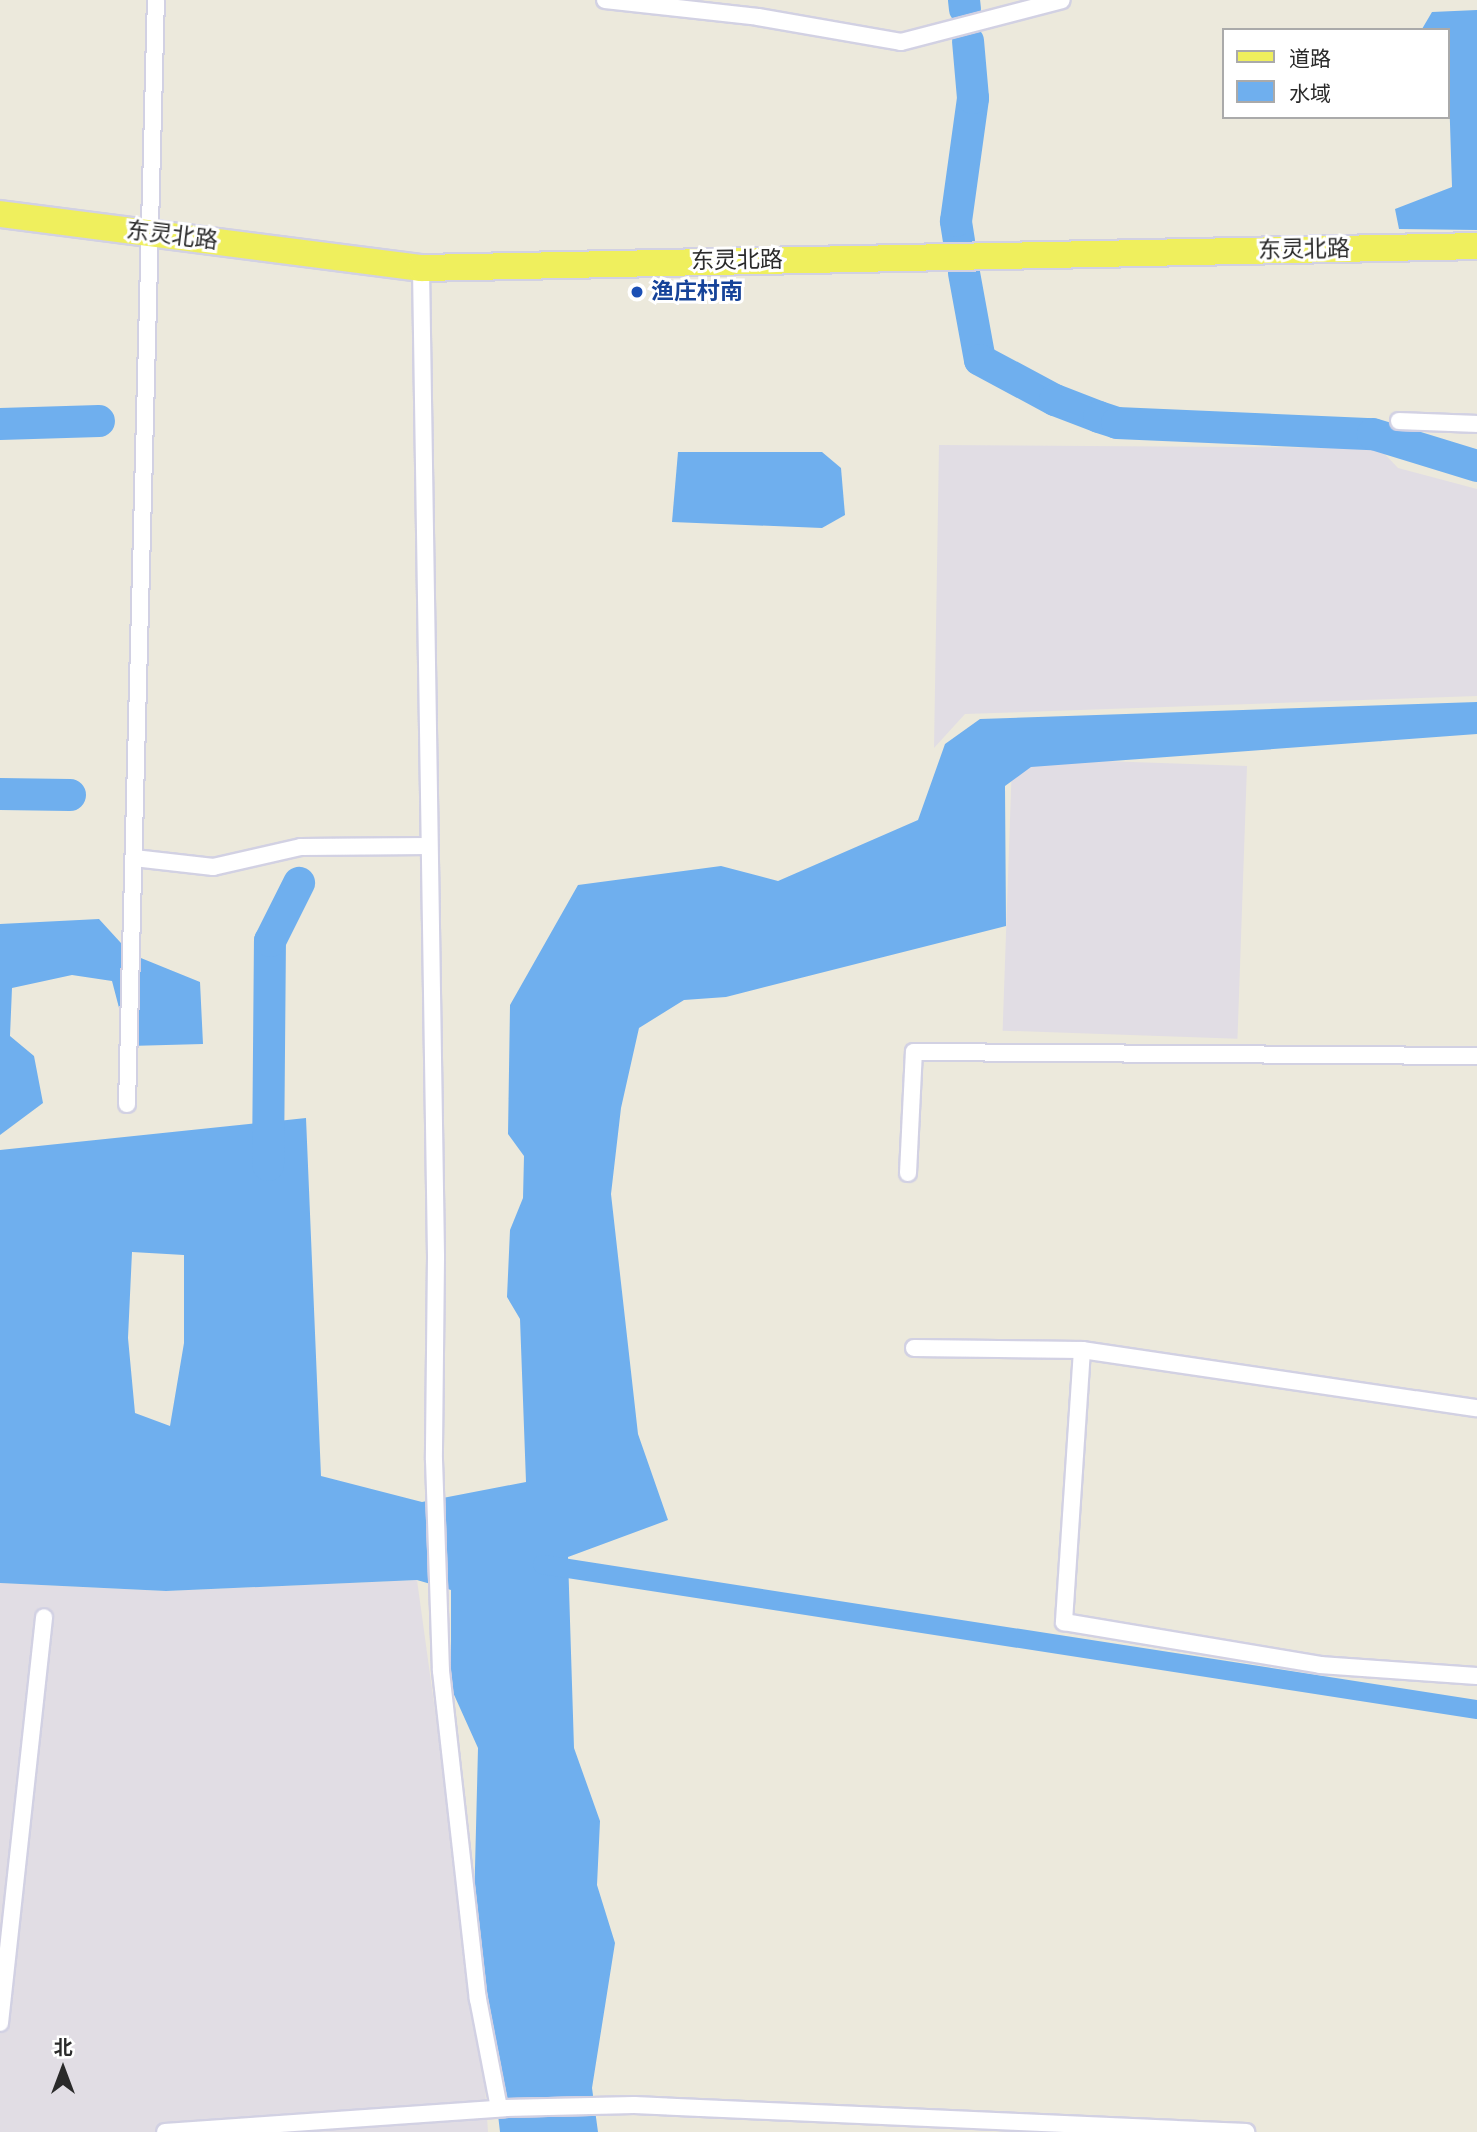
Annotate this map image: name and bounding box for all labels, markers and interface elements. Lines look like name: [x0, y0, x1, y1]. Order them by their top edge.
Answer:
legend: [1222, 28, 1449, 119]
text: 道路: [1289, 46, 1331, 71]
text: 水域: [1289, 81, 1331, 106]
street label: 东灵北路: [125, 217, 219, 255]
street label: 东灵北路: [1258, 235, 1350, 265]
street label: 东灵北路: [691, 246, 783, 276]
place label: 渔庄村南: [651, 278, 743, 306]
marker: 渔庄村南: [629, 284, 645, 300]
north arrow: [28, 2034, 98, 2104]
text: 北: [53, 2036, 73, 2059]

